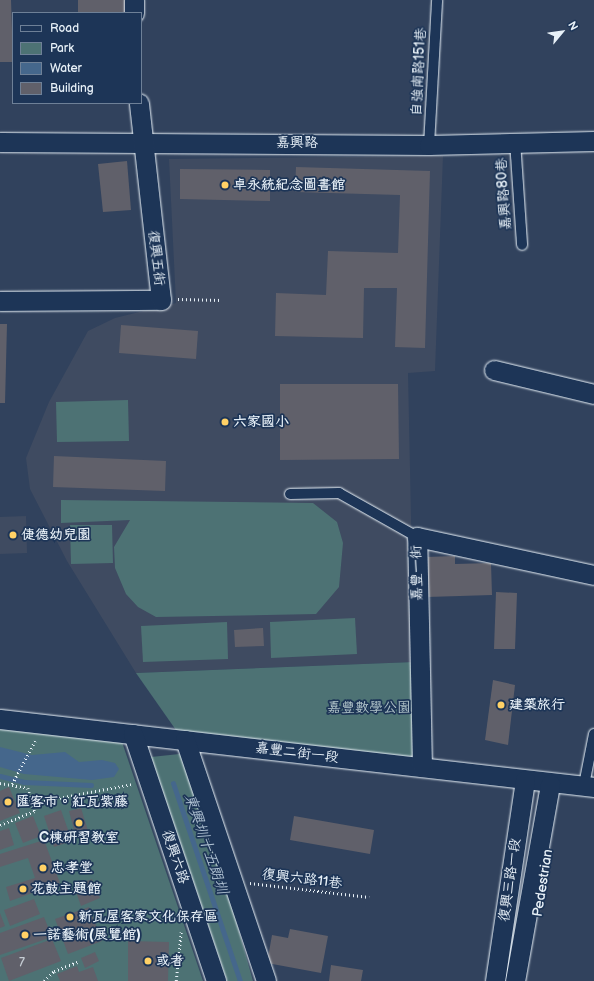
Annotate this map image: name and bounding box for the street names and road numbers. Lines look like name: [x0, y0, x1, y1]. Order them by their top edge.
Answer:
street label: 自強南路151巷: [408, 27, 430, 117]
street label: 嘉興路: [276, 135, 318, 151]
street label: 嘉興路80巷: [493, 157, 515, 231]
street label: 復興五街: [144, 229, 168, 287]
street label: 嘉豐一街: [408, 545, 426, 601]
street label: 嘉豐二街一段: [254, 740, 340, 766]
street label: 復興六路: [158, 828, 192, 886]
street label: 復興三路一段: [496, 837, 524, 923]
street label: Pedestrian: [529, 848, 557, 918]
street label: 復興六路11巷: [261, 866, 343, 892]

